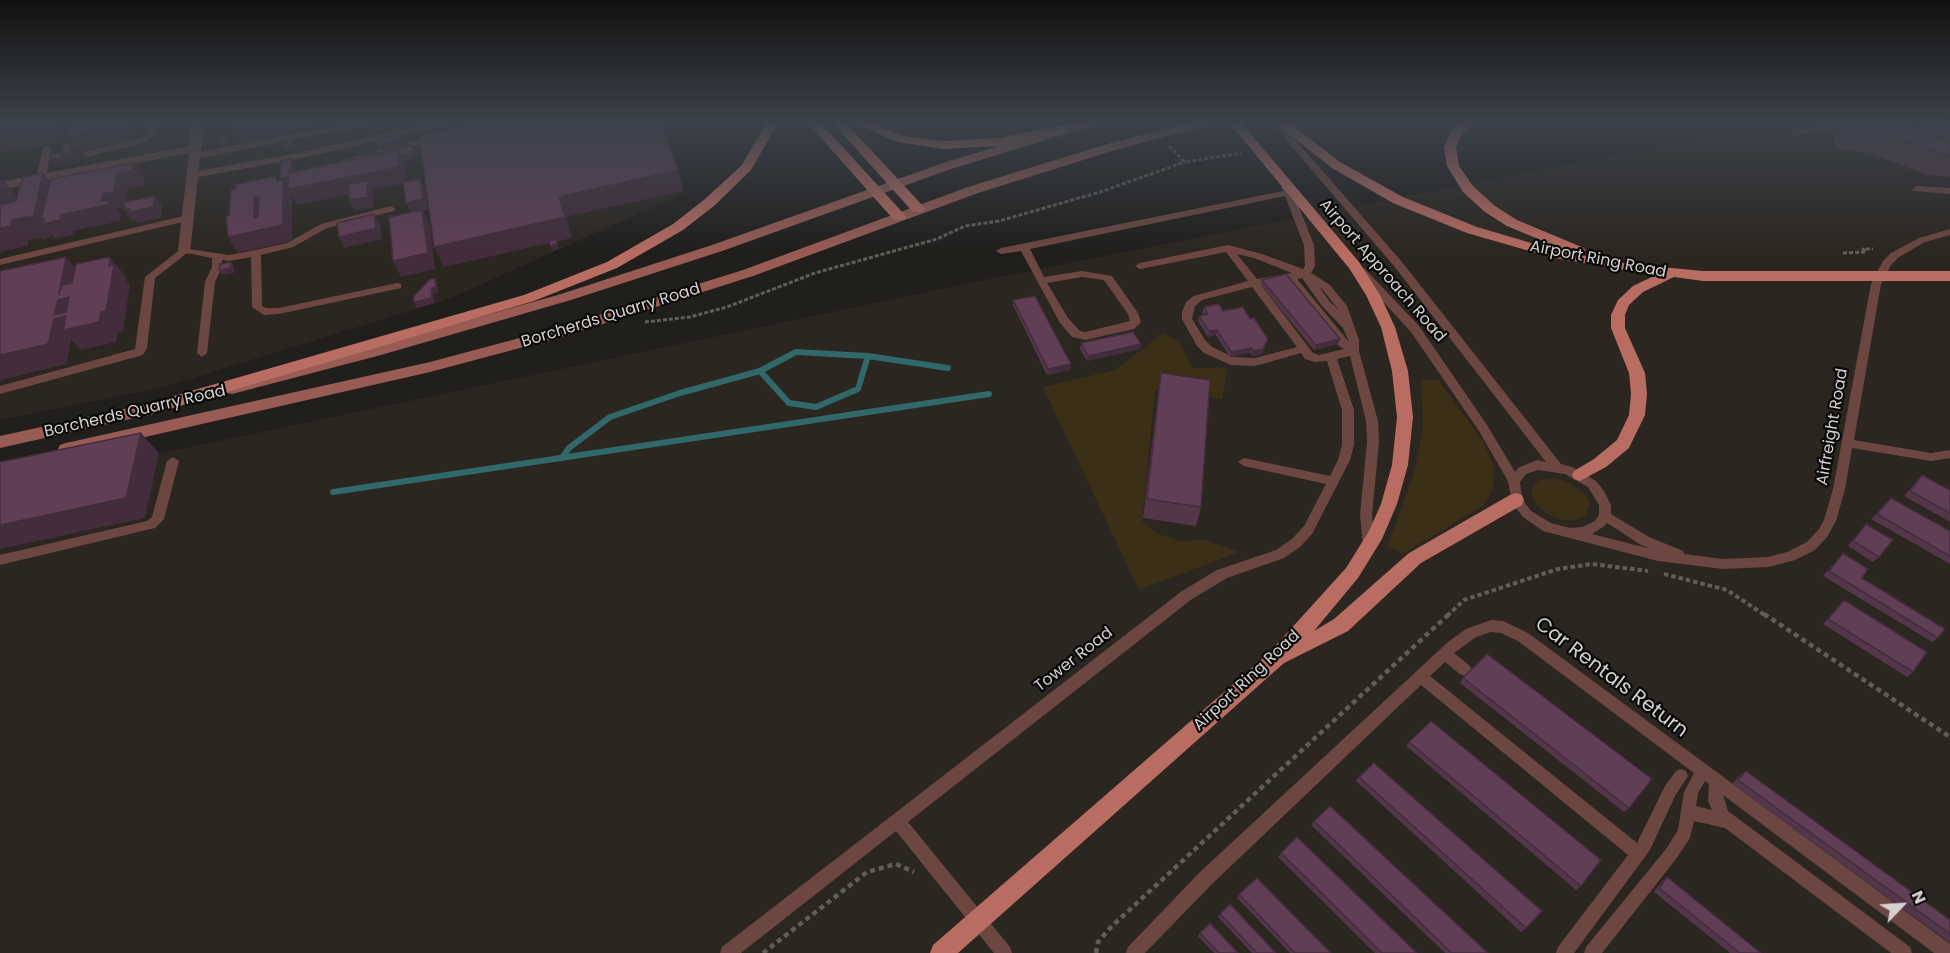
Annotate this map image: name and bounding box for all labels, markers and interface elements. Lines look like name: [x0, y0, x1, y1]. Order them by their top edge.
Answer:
street label: Airport Approach Road: [1315, 196, 1449, 346]
street label: Airport Ring Road: [1528, 237, 1668, 283]
street label: Borcherds Quarry Road: [519, 280, 703, 352]
street label: Airfreight Road: [1813, 367, 1853, 487]
street label: Borcherds Quarry Road: [42, 382, 228, 442]
street label: Car Rentals Return: [1530, 613, 1692, 743]
street label: Tower Road: [1031, 624, 1117, 696]
street label: Airport Ring Road: [1190, 627, 1304, 735]
north arrow: [1872, 875, 1932, 935]
text: N: [1906, 887, 1932, 907]

